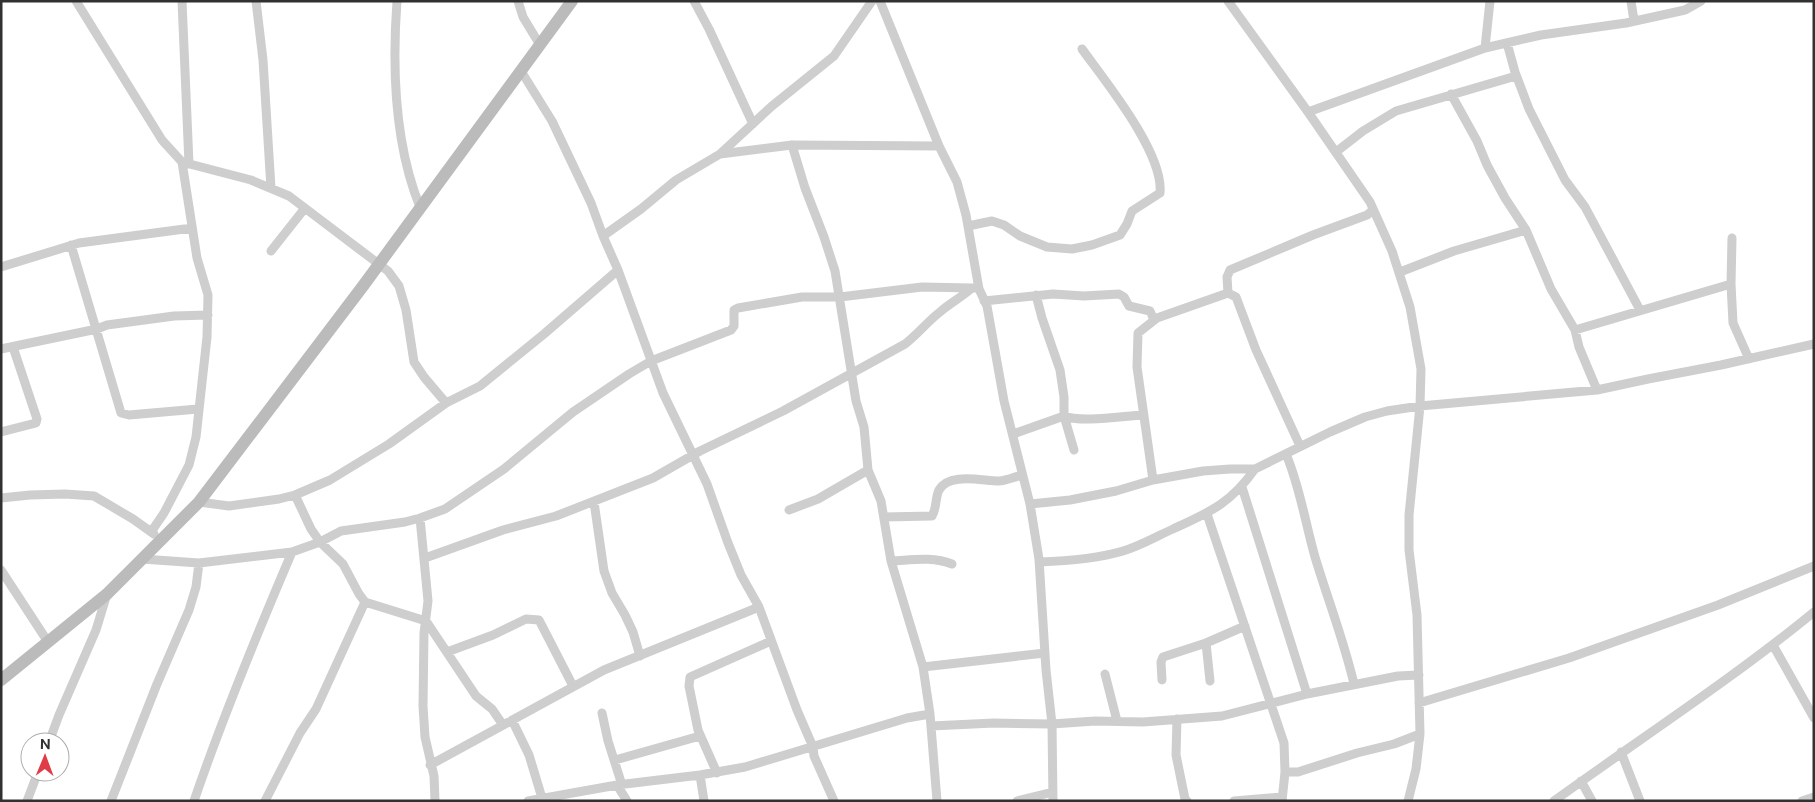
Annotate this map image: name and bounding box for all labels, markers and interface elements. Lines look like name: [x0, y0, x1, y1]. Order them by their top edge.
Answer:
north arrow: [20, 732, 70, 782]
text: N: [40, 736, 51, 752]

